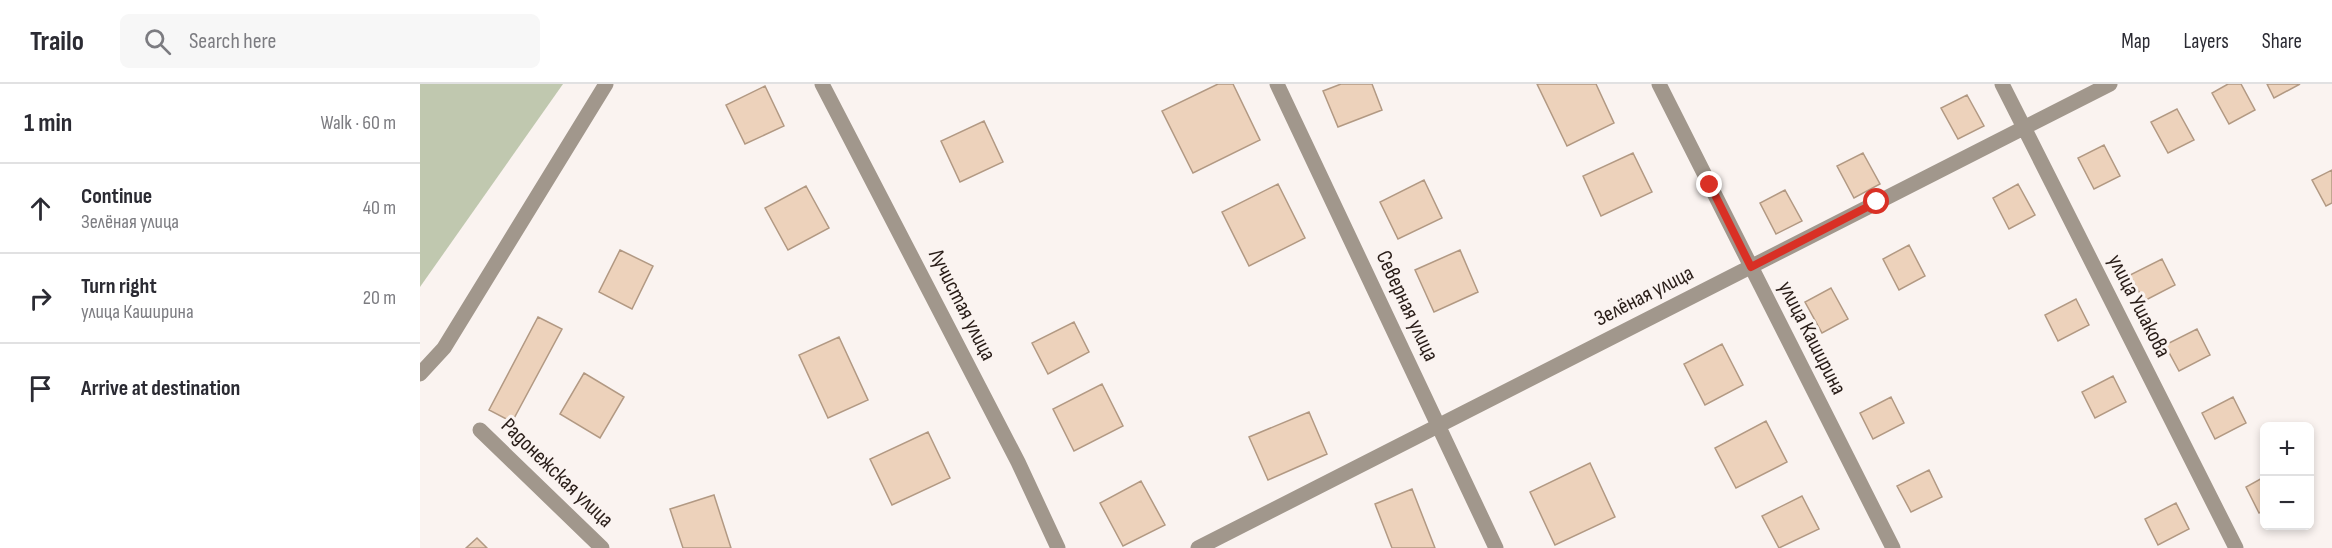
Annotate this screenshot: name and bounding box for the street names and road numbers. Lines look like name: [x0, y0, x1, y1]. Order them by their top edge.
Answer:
street label: Лучистая улица: [922, 244, 1002, 365]
street label: Северная улица: [1370, 246, 1444, 366]
street label: улица Ушакова: [2102, 250, 2176, 362]
street label: Зелёная улица: [1590, 259, 1698, 333]
street label: улица Каширина: [1772, 277, 1852, 399]
street label: Радонежская улица: [495, 413, 619, 533]

